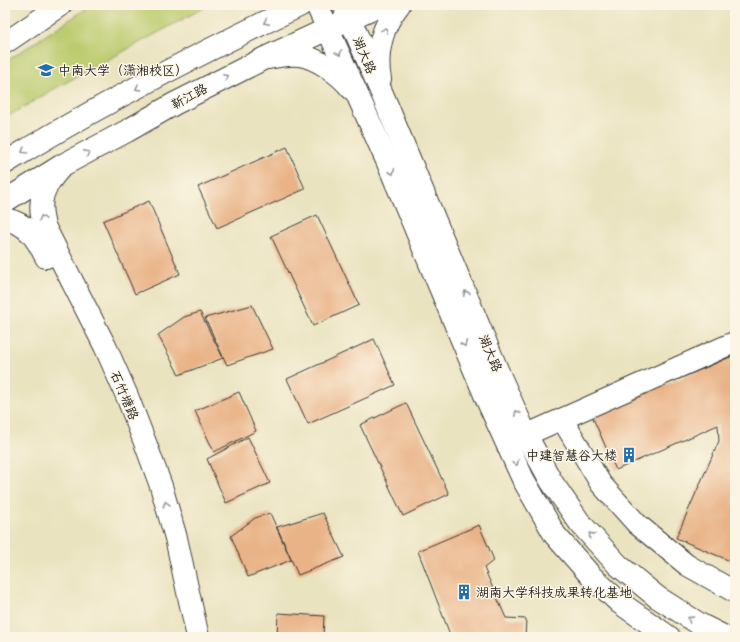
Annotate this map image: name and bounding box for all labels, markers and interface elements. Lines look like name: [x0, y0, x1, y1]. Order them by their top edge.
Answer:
one-way arrow: [262, 17, 270, 25]
one-way arrow: [380, 27, 388, 34]
street label: 湖大路: [346, 33, 383, 78]
one-way arrow: [335, 50, 343, 57]
place label: 中南大学（潇湘校区）: [58, 59, 188, 82]
school or university icon: 中南大学（潇湘校区）: [37, 61, 55, 79]
one-way arrow: [221, 74, 229, 82]
street label: 靳江路: [167, 77, 212, 116]
one-way arrow: [134, 83, 142, 90]
one-way arrow: [21, 147, 28, 154]
one-way arrow: [83, 150, 90, 157]
one-way arrow: [388, 168, 396, 175]
one-way arrow: [39, 215, 47, 221]
one-way arrow: [462, 290, 470, 297]
street label: 湖大路: [472, 331, 509, 376]
one-way arrow: [459, 339, 467, 347]
street label: 石竹塘路: [104, 367, 145, 424]
one-way arrow: [513, 410, 521, 417]
place label: 中建智慧谷大楼: [526, 444, 617, 467]
building icon: 中建智慧谷大楼: [620, 446, 638, 464]
one-way arrow: [511, 459, 519, 466]
one-way arrow: [162, 501, 171, 508]
one-way arrow: [589, 533, 596, 540]
place label: 湖南大学科技成果转化基地: [476, 581, 632, 604]
building icon: 湖南大学科技成果转化基地: [455, 583, 473, 601]
one-way arrow: [687, 616, 694, 623]

